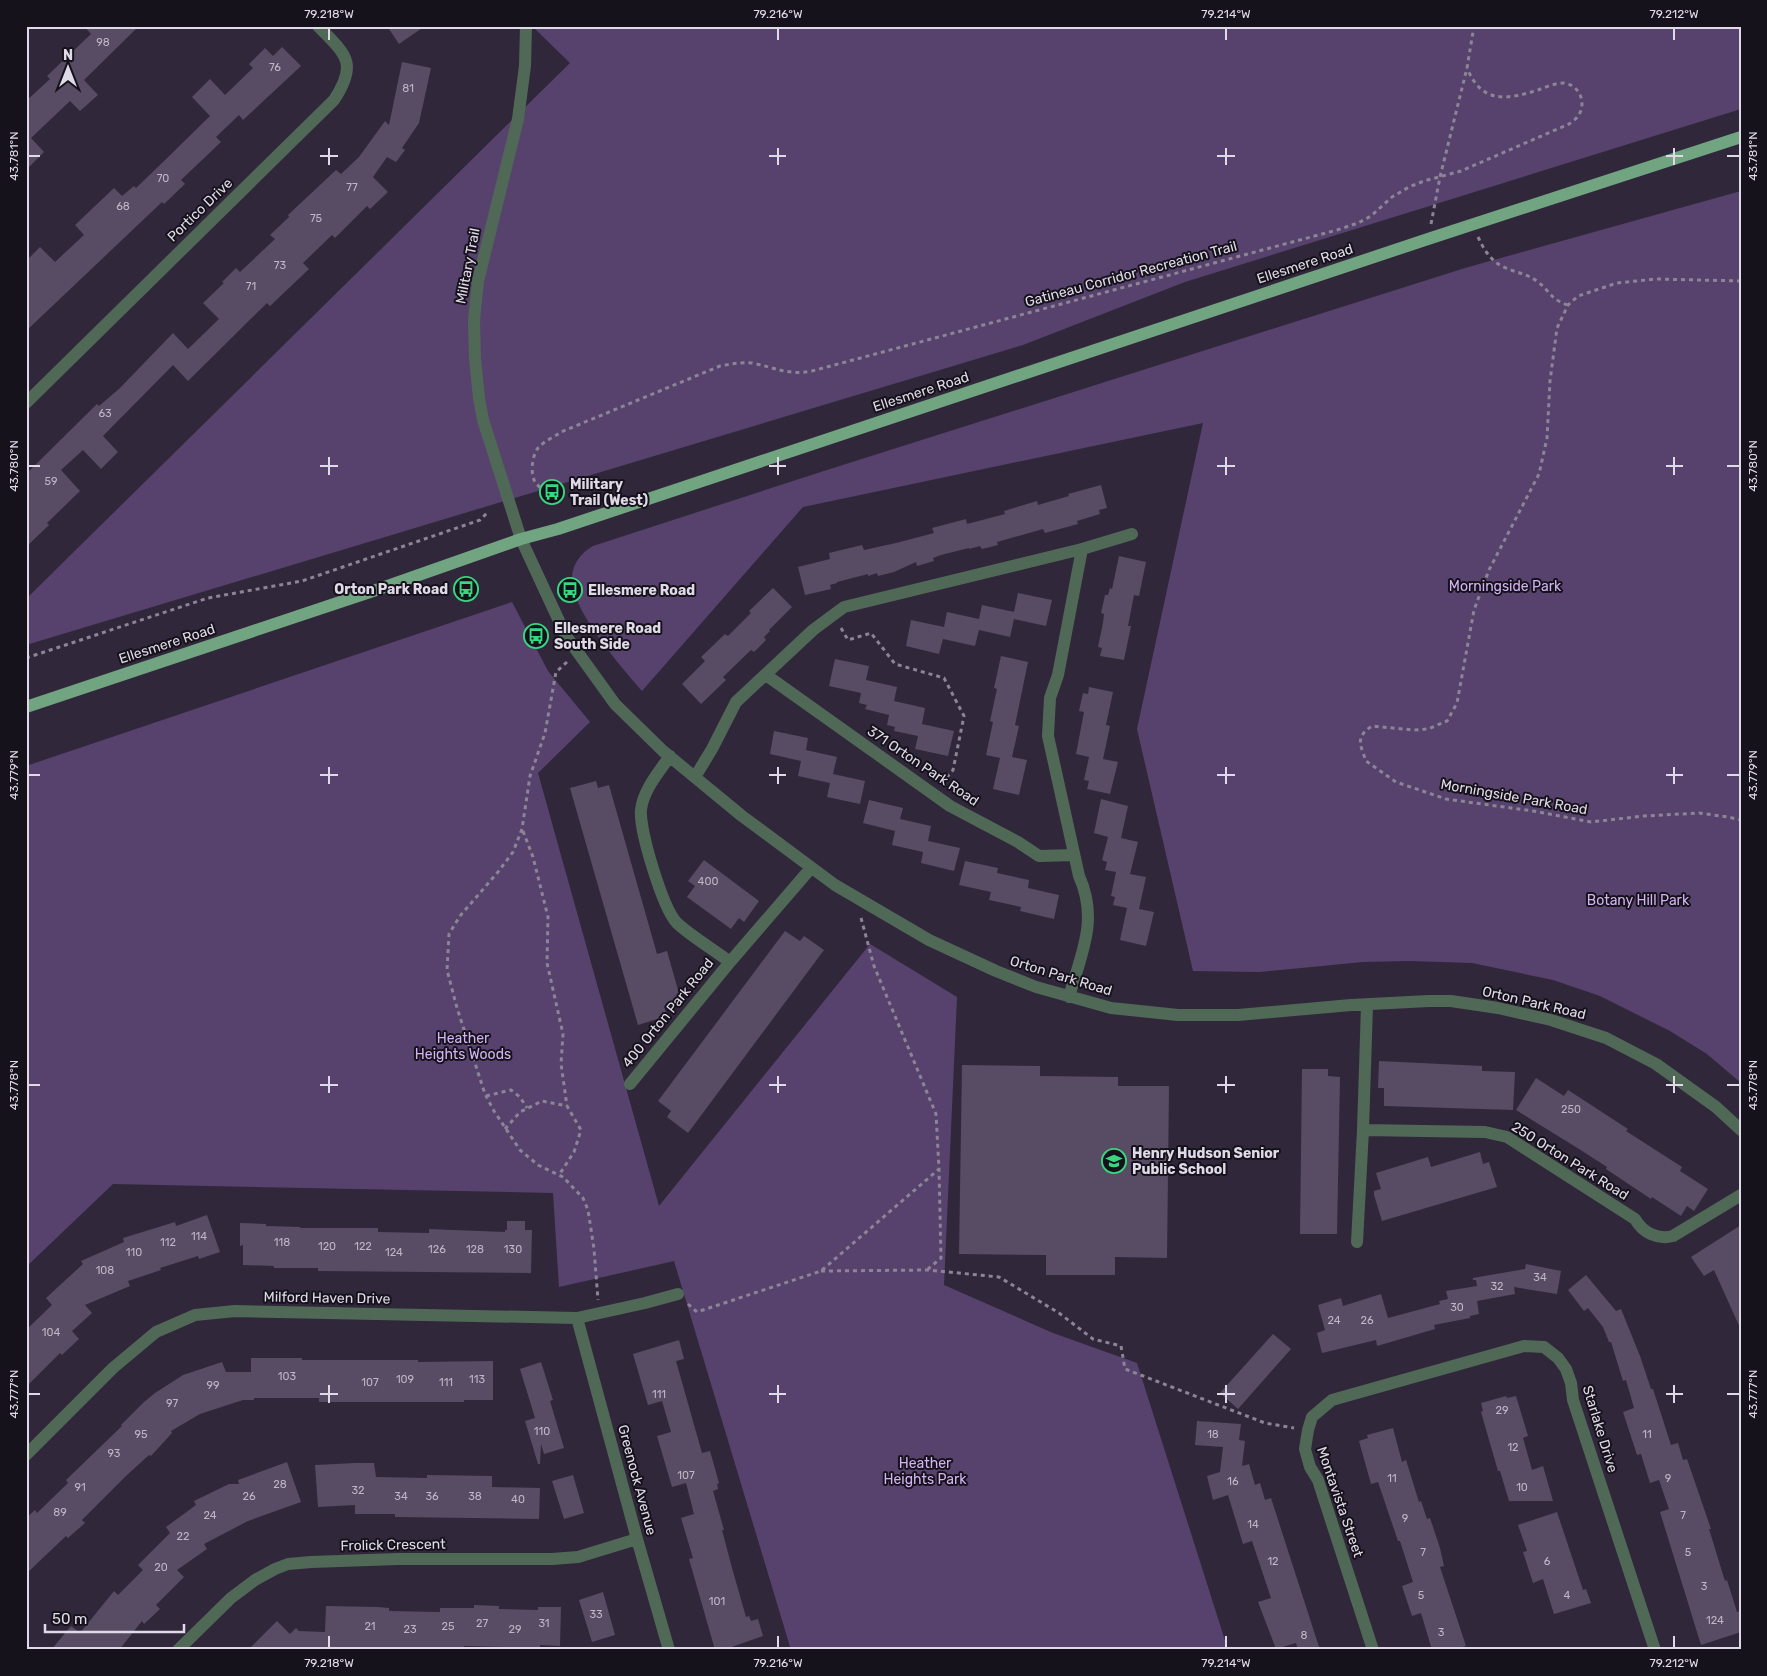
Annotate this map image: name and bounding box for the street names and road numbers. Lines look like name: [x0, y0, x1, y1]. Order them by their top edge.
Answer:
street label: Portico Drive: [164, 175, 236, 245]
street label: Military Trail: [452, 227, 484, 305]
street label: Gatineau Corridor Recreation Trail: [1023, 237, 1239, 311]
street label: Ellesmere Road: [1255, 240, 1355, 288]
street label: Ellesmere Road: [871, 368, 971, 416]
street label: Ellesmere Road: [117, 620, 217, 668]
street label: 371 Orton Park Road: [864, 722, 982, 810]
street label: Morningside Park Road: [1439, 776, 1589, 818]
street label: Orton Park Road: [1008, 952, 1114, 1000]
street label: 400 Orton Park Road: [619, 955, 717, 1071]
street label: Orton Park Road: [1481, 983, 1587, 1023]
street label: 250 Orton Park Road: [1508, 1118, 1632, 1204]
street label: Milford Haven Drive: [264, 1288, 391, 1308]
street label: Starlake Drive: [1579, 1383, 1621, 1475]
street label: Greenock Avenue: [614, 1423, 660, 1537]
street label: Montavista Street: [1313, 1444, 1367, 1560]
street label: Frolick Crescent: [340, 1536, 446, 1554]

